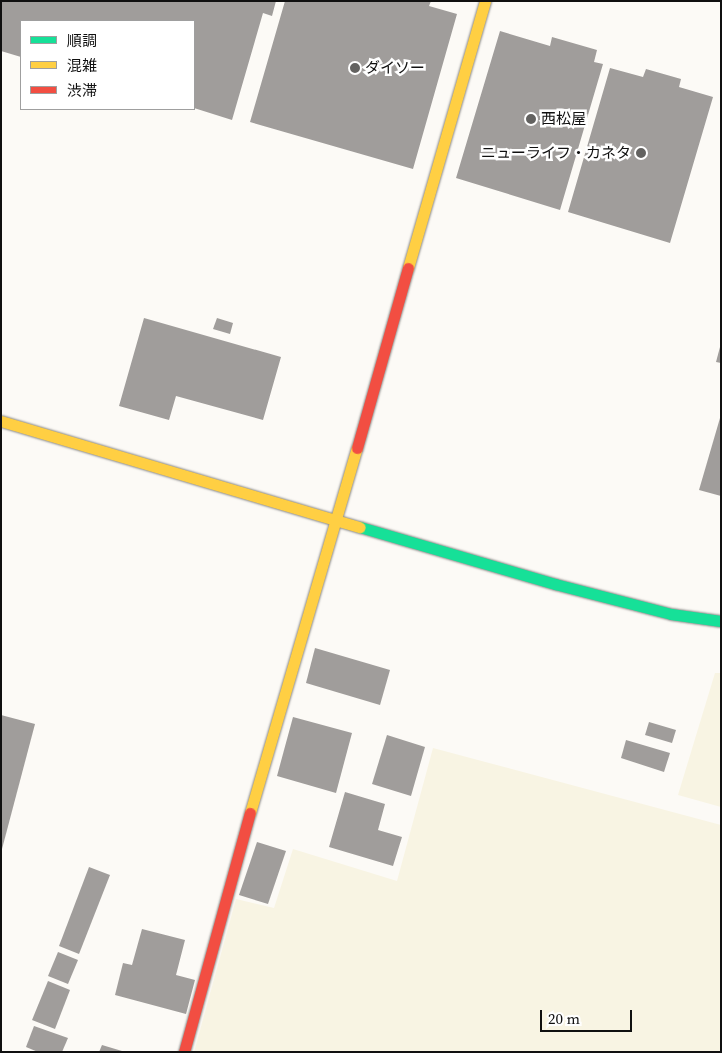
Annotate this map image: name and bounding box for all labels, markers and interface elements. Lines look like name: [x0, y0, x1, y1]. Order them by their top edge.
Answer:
legend: [20, 20, 195, 110]
text: 順調: [67, 30, 97, 51]
text: 混雑: [67, 55, 97, 76]
place label: ダイソー: [365, 59, 425, 77]
marker: ダイソー: [349, 62, 361, 74]
text: 渋滞: [67, 80, 97, 101]
place label: 西松屋: [541, 110, 586, 128]
marker: 西松屋: [525, 113, 537, 125]
place label: ニューライフ・カネタ: [481, 144, 631, 162]
marker: ニューライフ・カネタ: [635, 147, 647, 159]
scale bar: [542, 1000, 634, 1032]
text: 20 m: [548, 1008, 580, 1029]

